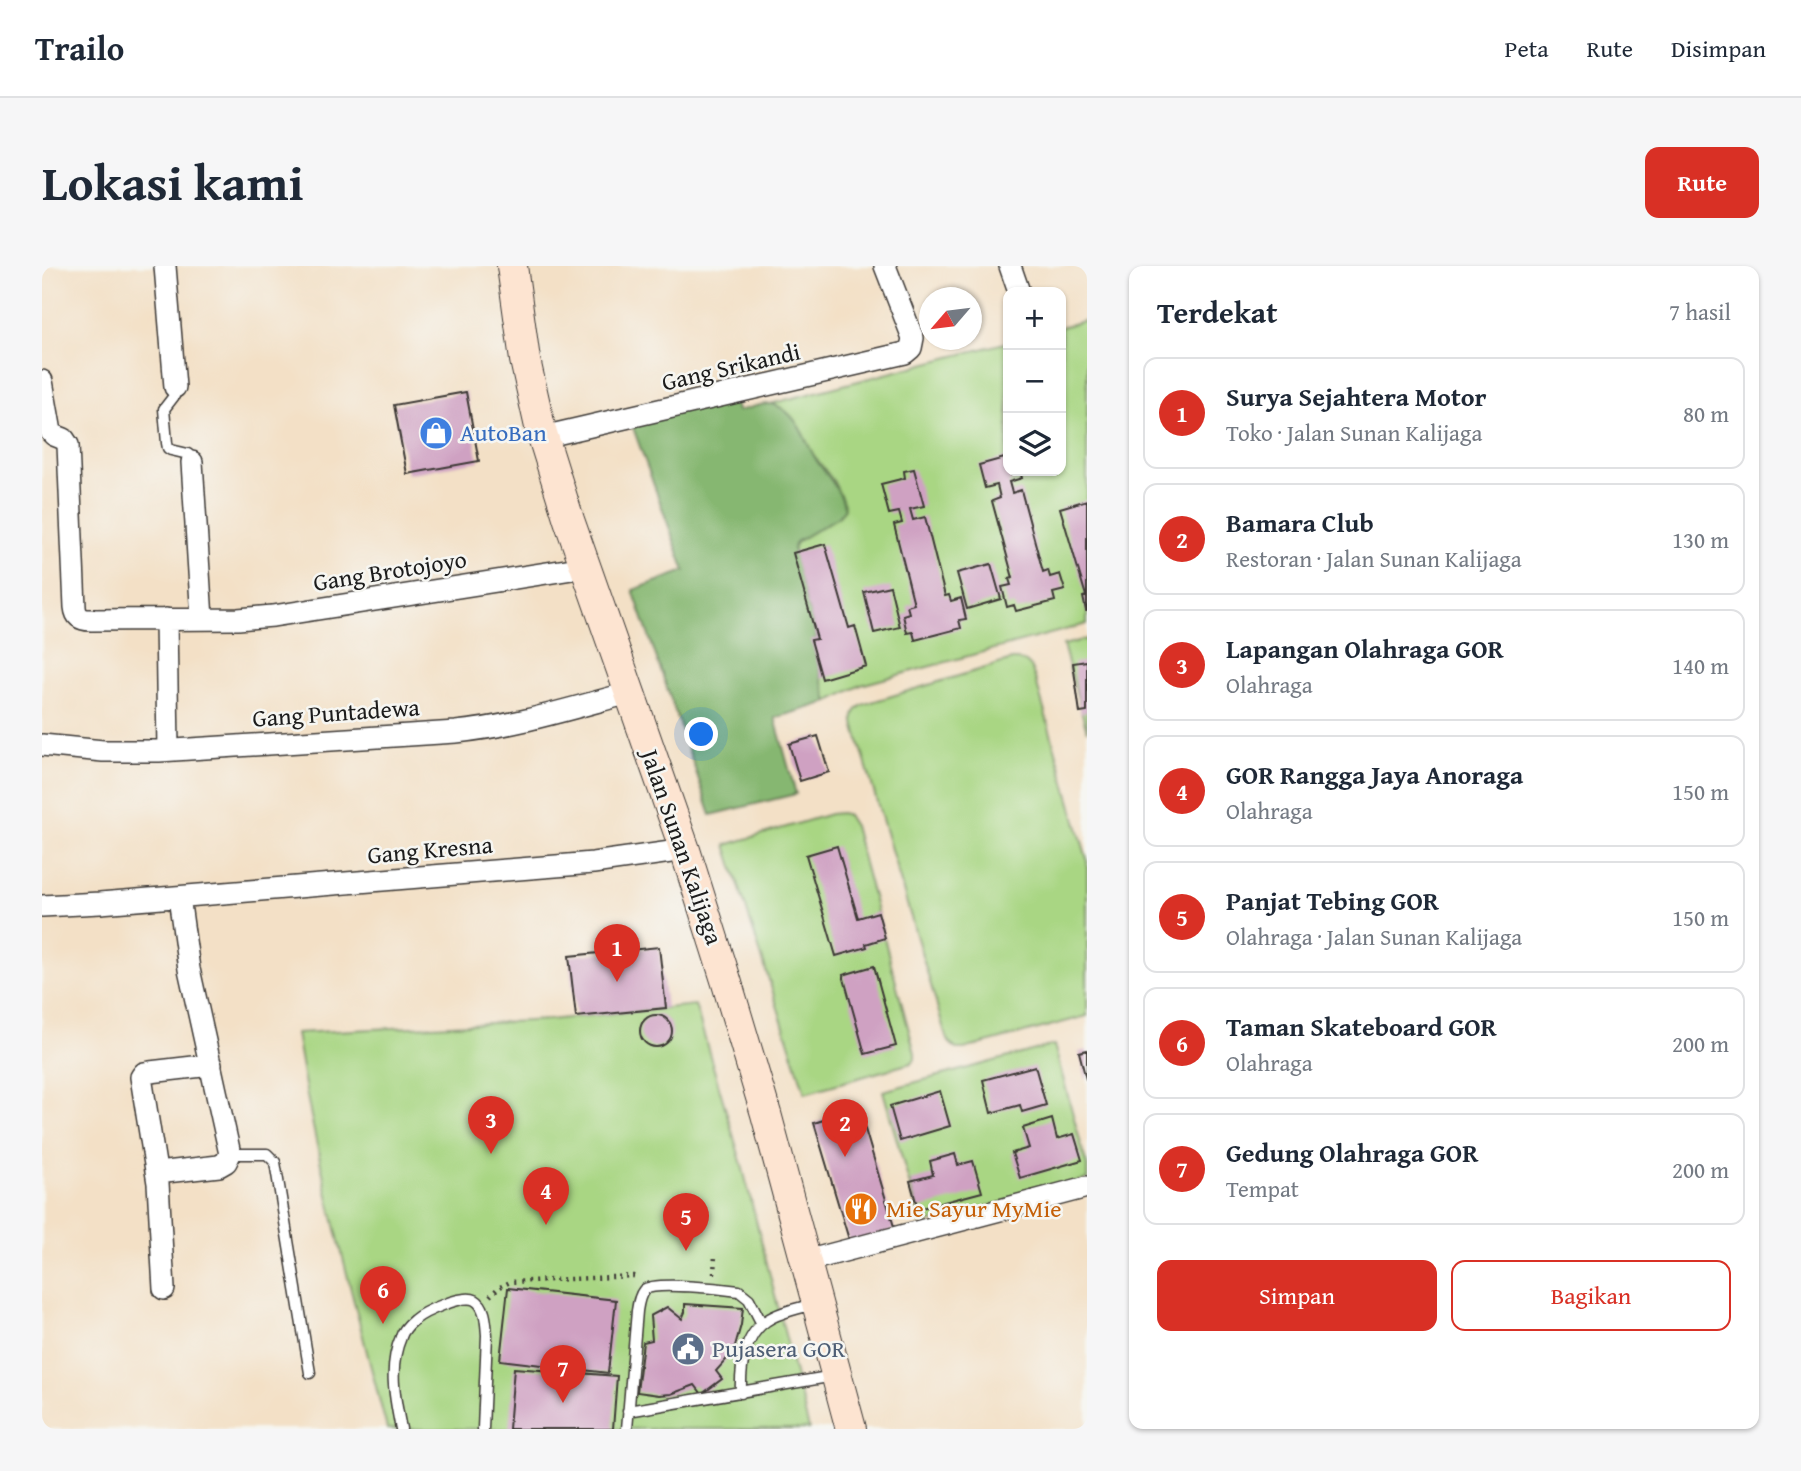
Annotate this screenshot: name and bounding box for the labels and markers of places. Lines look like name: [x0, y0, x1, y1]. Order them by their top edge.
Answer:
shop icon: AutoBan: [417, 414, 455, 452]
place label: AutoBan: [460, 415, 547, 450]
pin: 1: [594, 924, 640, 982]
pin: 3: [468, 1096, 514, 1154]
pin: 2: [822, 1099, 868, 1157]
pin: 4: [523, 1167, 569, 1225]
restaurant icon: Mie Sayur MyMie: [842, 1190, 880, 1228]
place label: Mie Sayur MyMie: [886, 1191, 1061, 1226]
pin: 5: [663, 1193, 709, 1251]
pin: 6: [360, 1266, 406, 1324]
public building icon: Pujasera GOR: [669, 1330, 707, 1368]
place label: Pujasera GOR: [712, 1331, 845, 1366]
pin: 7: [540, 1345, 586, 1403]

